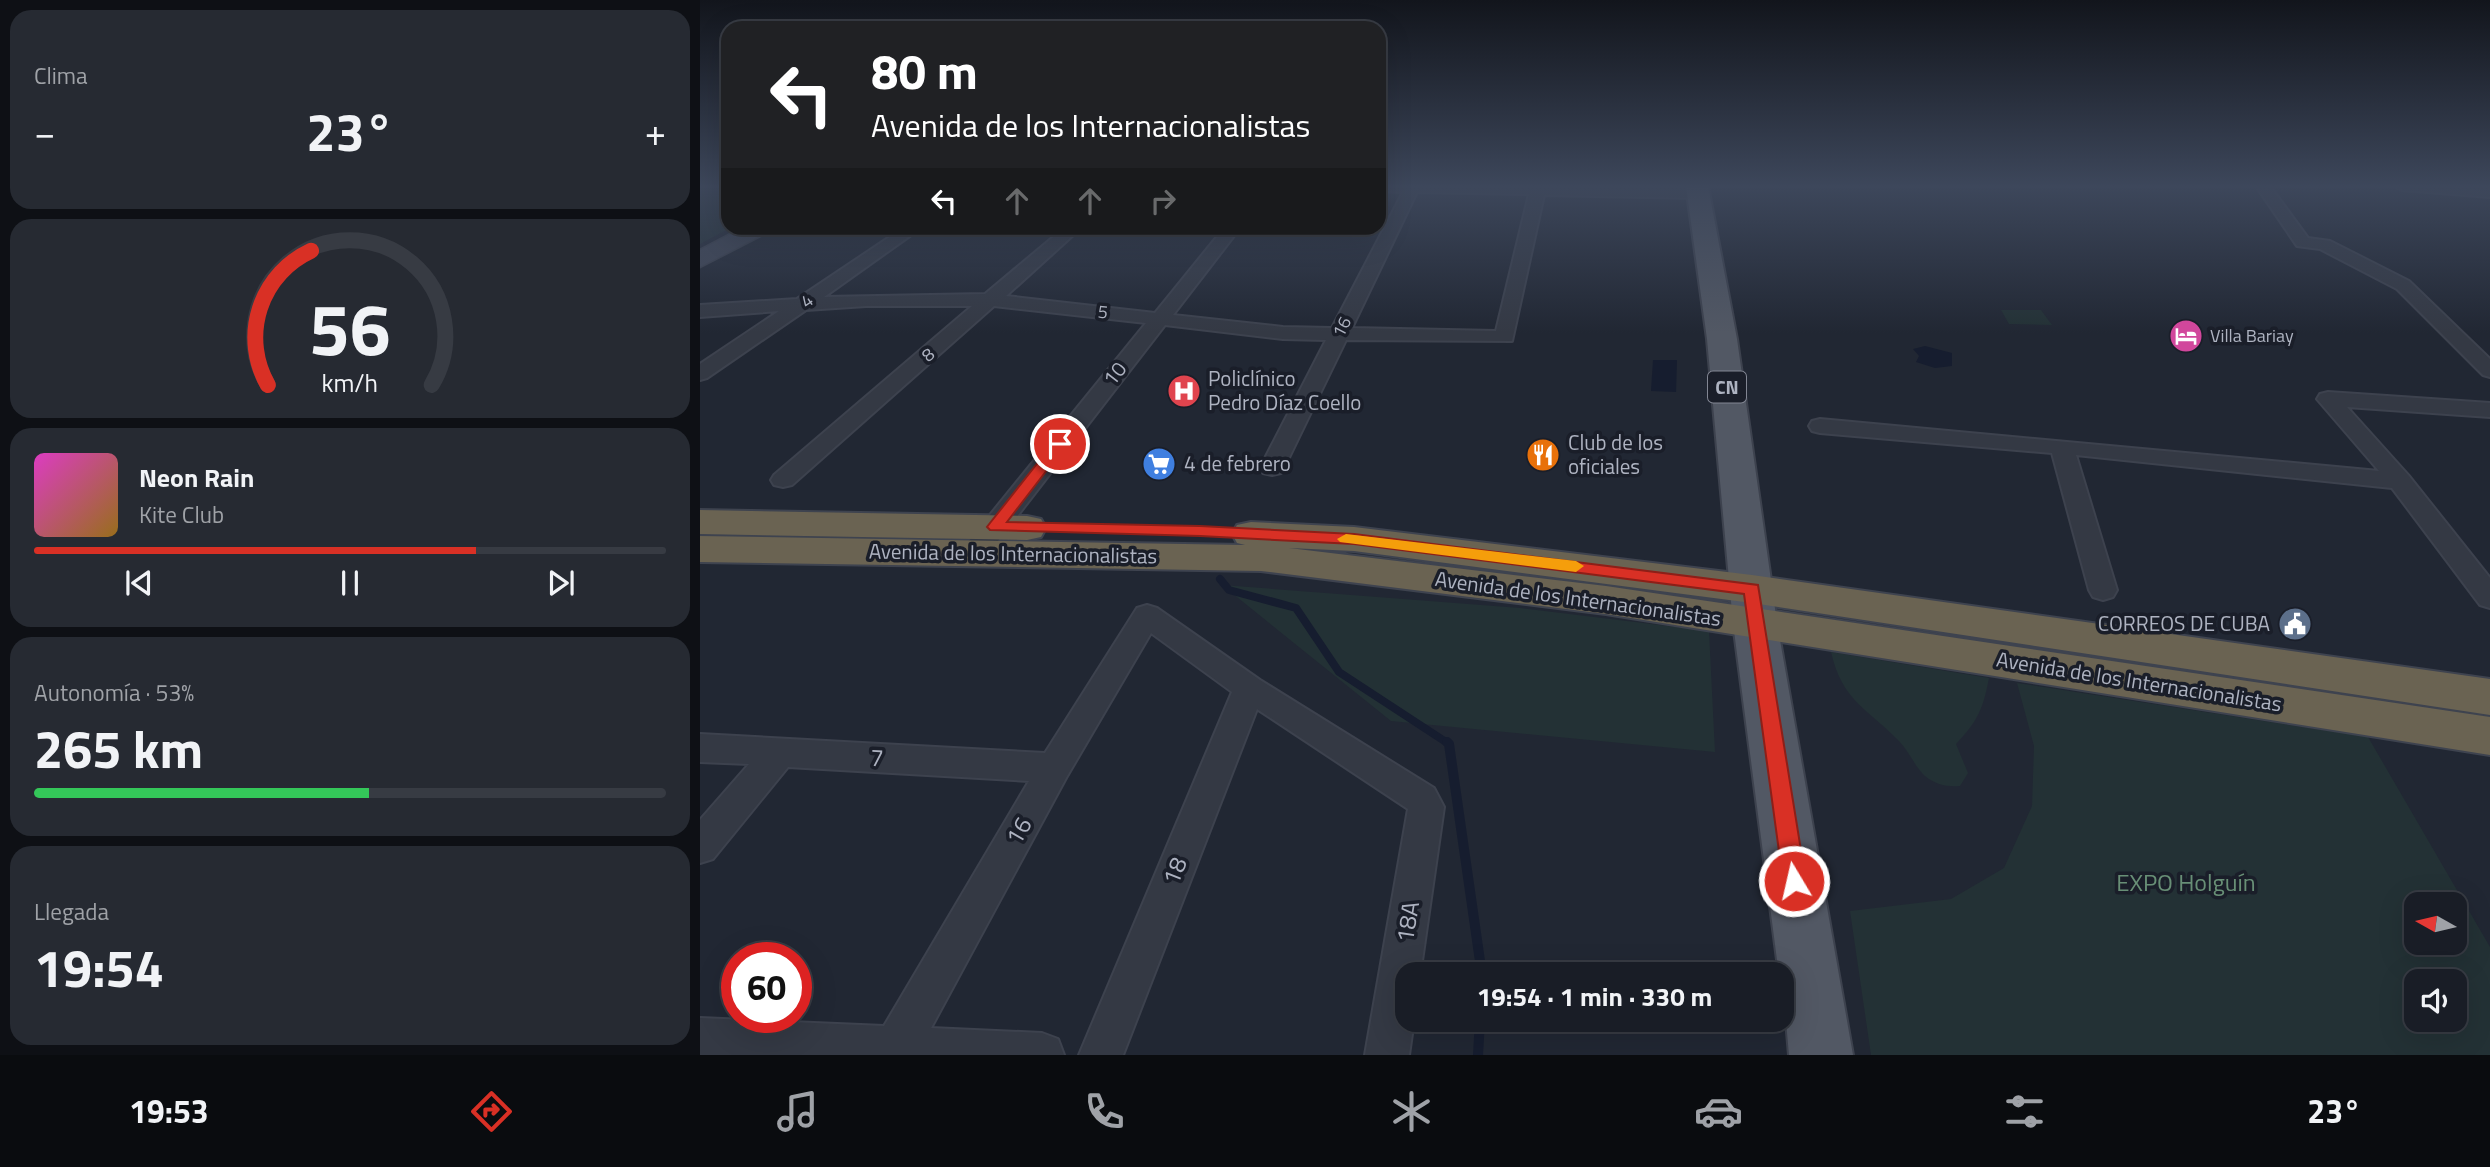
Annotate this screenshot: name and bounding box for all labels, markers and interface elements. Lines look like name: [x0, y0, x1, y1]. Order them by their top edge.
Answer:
text: 80 m: [871, 33, 978, 108]
icon: left: [756, 49, 847, 140]
text: Clima: [34, 58, 88, 93]
text: 23°: [306, 92, 394, 171]
text: Avenida de los Internacionalistas: [871, 101, 1310, 149]
text: −: [34, 103, 55, 161]
text: +: [645, 103, 666, 161]
icon: left: [925, 182, 963, 220]
icon: ahead: [998, 182, 1036, 220]
icon: ahead: [1071, 182, 1109, 220]
icon: right: [1144, 182, 1182, 220]
text: 56: [309, 273, 391, 383]
street label: 4: [795, 287, 819, 315]
street label: 5: [1097, 298, 1109, 325]
street label: 16: [1325, 312, 1358, 342]
hotel icon: Villa Bariay: [2167, 317, 2205, 355]
place label: Villa Bariay: [2210, 322, 2294, 349]
street label: 8: [915, 341, 940, 368]
street label: 10: [1094, 354, 1134, 393]
place label: Policlínico Pedro Díaz Coello: [1208, 362, 1361, 418]
text: km/h: [322, 363, 378, 401]
hospital icon: Policlínico Pedro Díaz Coello: [1165, 372, 1203, 410]
road number: CN: [1708, 372, 1746, 402]
pin: [1030, 414, 1090, 474]
icon: arrive: [1041, 425, 1079, 463]
place label: Club de los oficiales: [1568, 426, 1663, 482]
restaurant icon: Club de los oficiales: [1524, 436, 1562, 474]
supermarket icon: 4 de febrero: [1140, 445, 1178, 483]
place label: 4 de febrero: [1184, 447, 1291, 479]
text: Neon Rain: [139, 458, 254, 497]
text: Kite Club: [139, 497, 224, 532]
street label: Avenida de los Internacionalistas: [869, 534, 1157, 572]
street label: Avenida de los Internacionalistas: [1433, 562, 1723, 634]
icon: previous: [120, 564, 158, 602]
icon: pause: [331, 564, 369, 602]
icon: next: [542, 564, 580, 602]
public building icon: CORREOS DE CUBA: [2276, 605, 2314, 643]
place label: CORREOS DE CUBA: [2098, 607, 2270, 639]
street label: Avenida de los Internacionalistas: [1994, 643, 2284, 719]
text: Autonomía · 53%: [34, 675, 194, 710]
text: 265 km: [34, 709, 203, 788]
street label: 7: [869, 739, 885, 775]
street label: 16: [996, 810, 1040, 851]
position arrow: [1757, 844, 1831, 918]
street label: 18: [1152, 851, 1196, 890]
park label: EXPO Holguín: [2116, 864, 2256, 900]
north arrow: [2404, 892, 2468, 956]
map controls: [2404, 892, 2467, 1032]
text: Llegada: [34, 894, 109, 929]
street label: 18A: [1386, 899, 1428, 945]
text: 19:54: [34, 928, 164, 1007]
speed limit sign: 60: [721, 942, 812, 1033]
button: sound: [2404, 969, 2467, 1032]
text: 19:54 · 1 min · 330 m: [1477, 977, 1712, 1016]
text: 19:53: [129, 1087, 209, 1135]
icon: directions: [467, 1087, 516, 1136]
icon: music: [773, 1087, 822, 1136]
icon: phone: [1080, 1087, 1129, 1136]
icon: climate: [1387, 1087, 1436, 1136]
icon: car: [1694, 1087, 1743, 1136]
icon: filters: [2000, 1087, 2049, 1136]
text: 23°: [2307, 1087, 2361, 1135]

